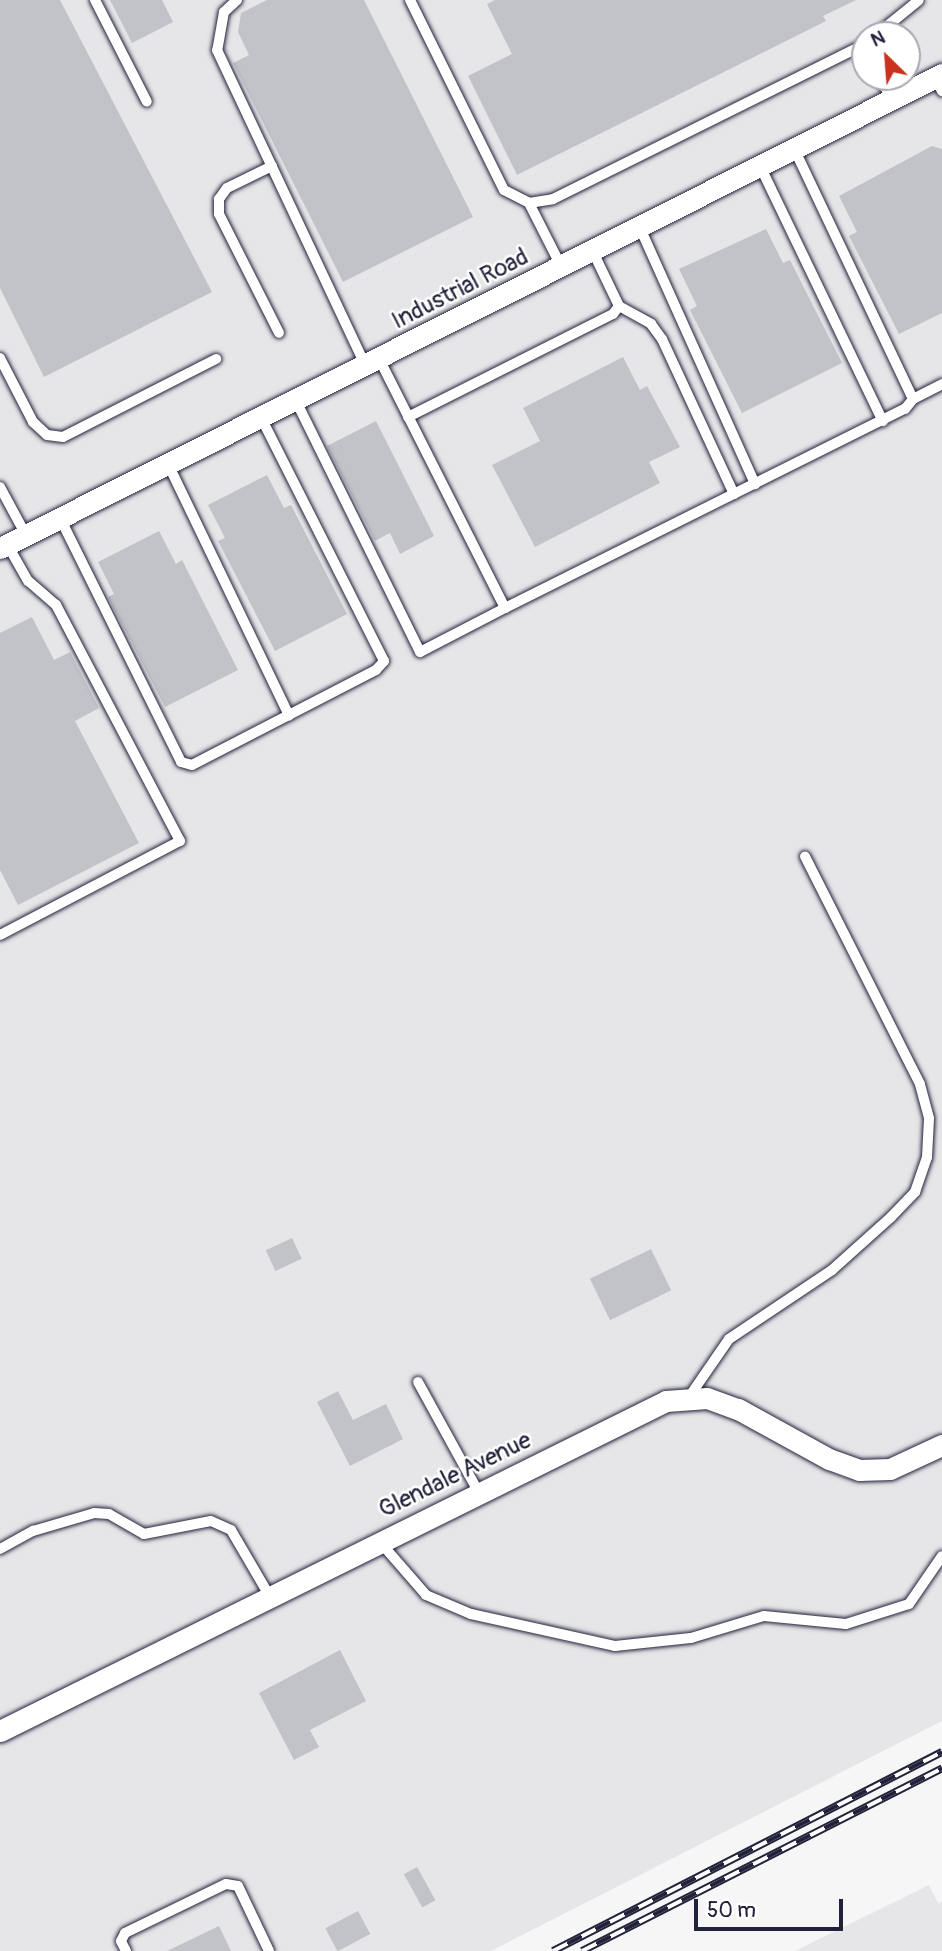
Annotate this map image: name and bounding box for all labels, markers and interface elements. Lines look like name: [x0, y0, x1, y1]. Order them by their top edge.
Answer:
north arrow: [851, 21, 921, 91]
text: N: [867, 25, 889, 52]
street label: Industrial Road: [387, 242, 533, 336]
street label: Glendale Avenue: [374, 1426, 536, 1524]
scale bar: [697, 1884, 846, 1928]
text: 50 m: [707, 1897, 756, 1924]

